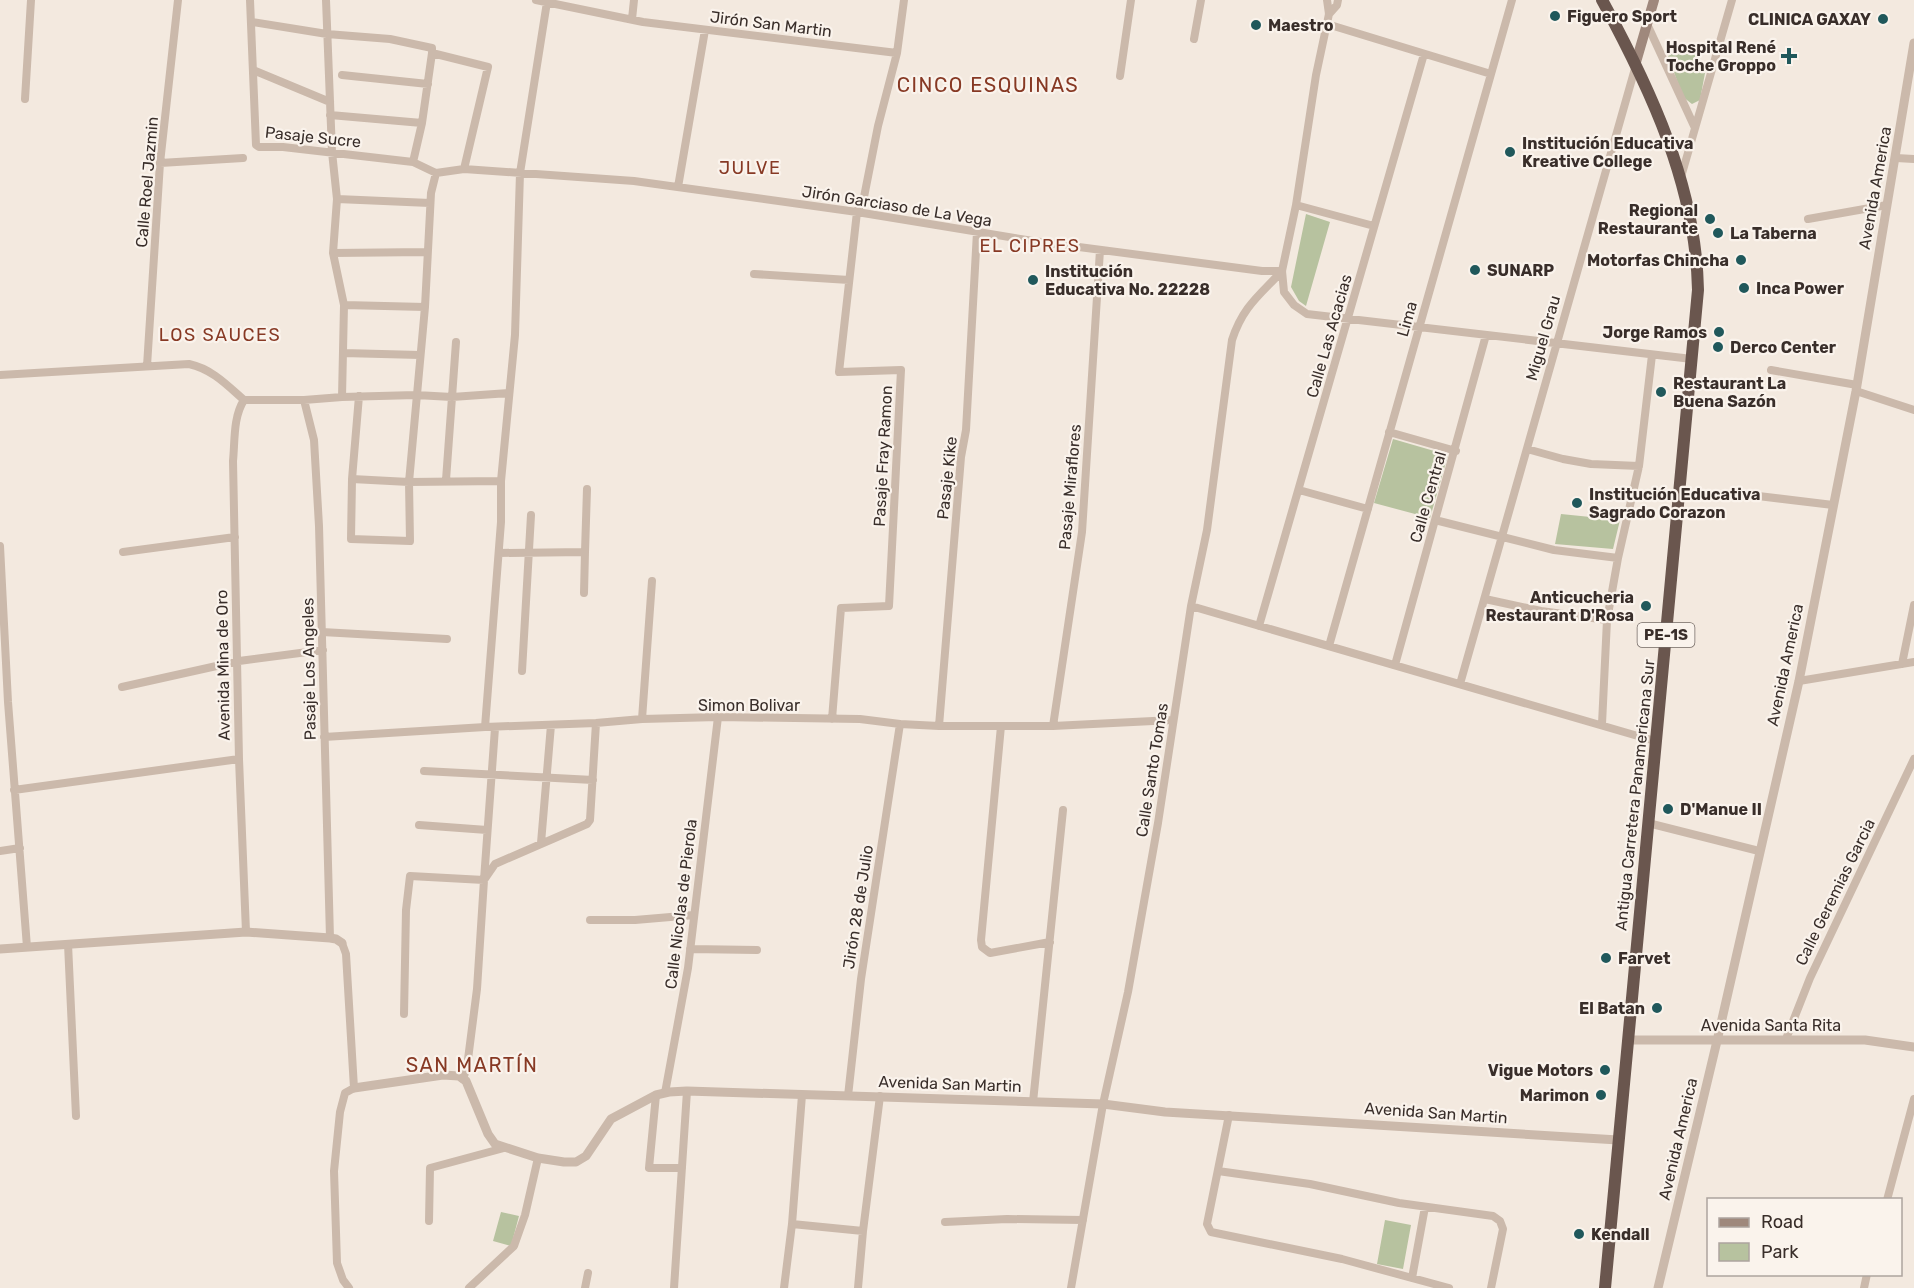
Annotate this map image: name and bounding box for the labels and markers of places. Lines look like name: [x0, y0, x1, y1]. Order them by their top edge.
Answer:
place label: Figuero Sport: [1567, 7, 1677, 26]
marker: Figuero Sport: [1548, 9, 1562, 23]
place label: CLINICA GAXAY: [1748, 10, 1871, 29]
marker: CLINICA GAXAY: [1876, 12, 1890, 26]
place label: Maestro: [1268, 16, 1334, 35]
marker: Maestro: [1249, 18, 1263, 32]
place label: Hospital René Toche Groppo: [1666, 38, 1776, 75]
marker: Hospital René Toche Groppo: [1780, 47, 1798, 65]
place label: Institución Educativa Kreative College: [1522, 134, 1694, 171]
marker: Institución Educativa Kreative College: [1503, 145, 1517, 159]
place label: Regional Restaurante: [1598, 201, 1698, 238]
marker: Regional Restaurante: [1703, 212, 1717, 226]
place label: La Taberna: [1730, 224, 1817, 243]
marker: La Taberna: [1711, 226, 1725, 240]
place label: Motorfas Chincha: [1587, 251, 1729, 270]
marker: Motorfas Chincha: [1734, 253, 1748, 267]
place label: SUNARP: [1487, 261, 1554, 280]
place label: Institución Educativa No. 22228: [1045, 262, 1210, 299]
marker: SUNARP: [1468, 263, 1482, 277]
marker: Institución Educativa No. 22228: [1026, 273, 1040, 287]
place label: Inca Power: [1756, 279, 1845, 298]
marker: Inca Power: [1737, 281, 1751, 295]
place label: Jorge Ramos: [1602, 323, 1707, 342]
marker: Jorge Ramos: [1712, 325, 1726, 339]
place label: Derco Center: [1730, 338, 1837, 357]
marker: Derco Center: [1711, 340, 1725, 354]
place label: Restaurant La Buena Sazón: [1673, 374, 1786, 411]
marker: Restaurant La Buena Sazón: [1654, 385, 1668, 399]
place label: Institución Educativa Sagrado Corazon: [1589, 485, 1761, 522]
marker: Institución Educativa Sagrado Corazon: [1570, 496, 1584, 510]
place label: Anticucheria Restaurant D'Rosa: [1486, 588, 1634, 625]
marker: Anticucheria Restaurant D'Rosa: [1639, 599, 1653, 613]
place label: D'Manue II: [1680, 800, 1762, 819]
marker: D'Manue II: [1661, 802, 1675, 816]
place label: Farvet: [1618, 949, 1671, 968]
marker: Farvet: [1599, 951, 1613, 965]
place label: El Batan: [1579, 999, 1645, 1018]
marker: El Batan: [1650, 1001, 1664, 1015]
place label: Vigue Motors: [1488, 1061, 1593, 1080]
marker: Vigue Motors: [1598, 1063, 1612, 1077]
place label: Marimon: [1520, 1086, 1589, 1105]
marker: Marimon: [1594, 1088, 1608, 1102]
place label: Kendall: [1591, 1225, 1650, 1244]
marker: Kendall: [1572, 1227, 1586, 1241]

